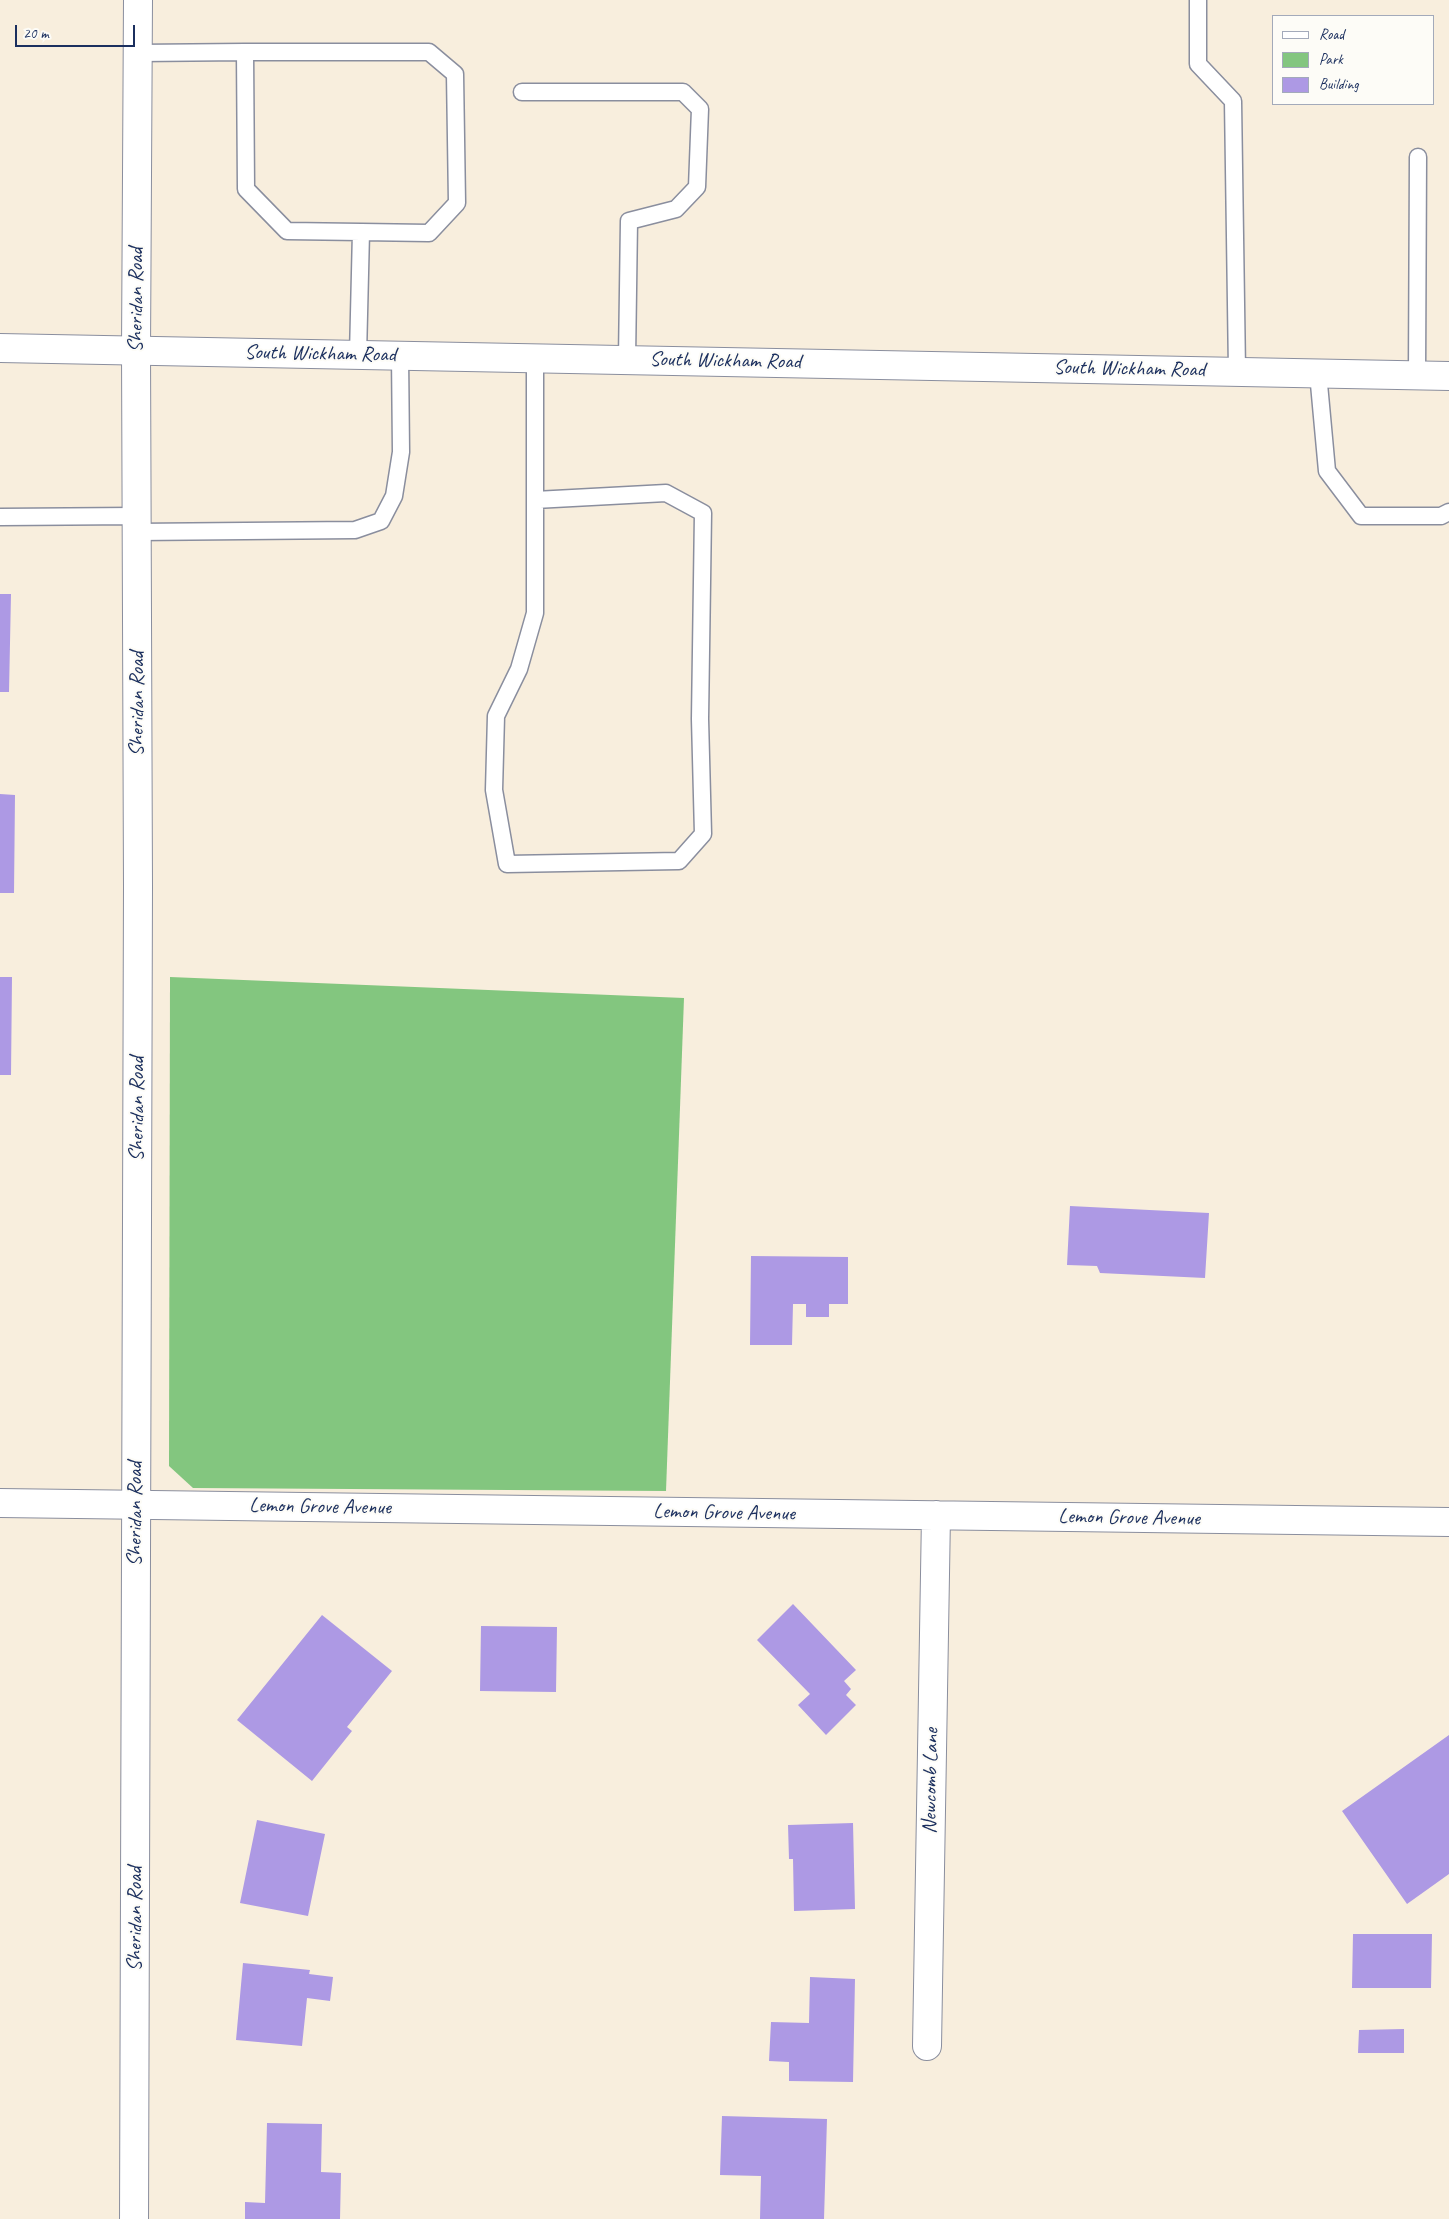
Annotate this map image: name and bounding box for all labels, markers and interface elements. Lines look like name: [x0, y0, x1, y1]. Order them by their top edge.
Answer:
scale bar: [18, 15, 138, 47]
legend: [1272, 15, 1434, 105]
text: 20 m: [23, 24, 49, 43]
text: Road: [1319, 25, 1344, 44]
text: Park: [1319, 50, 1343, 69]
text: Building: [1319, 75, 1358, 94]
street label: Sheridan Road: [123, 247, 149, 353]
street label: South Wickham Road: [244, 340, 396, 368]
street label: South Wickham Road: [649, 347, 801, 375]
street label: South Wickham Road: [1053, 355, 1205, 383]
street label: Sheridan Road: [124, 651, 150, 757]
street label: Sheridan Road: [124, 1056, 150, 1162]
street label: Sheridan Road: [122, 1461, 148, 1567]
street label: Lemon Grove Avenue: [249, 1493, 391, 1521]
street label: Lemon Grove Avenue: [653, 1499, 795, 1527]
street label: Lemon Grove Avenue: [1058, 1504, 1200, 1532]
street label: Newcomb Lane: [917, 1728, 945, 1834]
street label: Sheridan Road: [122, 1866, 148, 1972]

